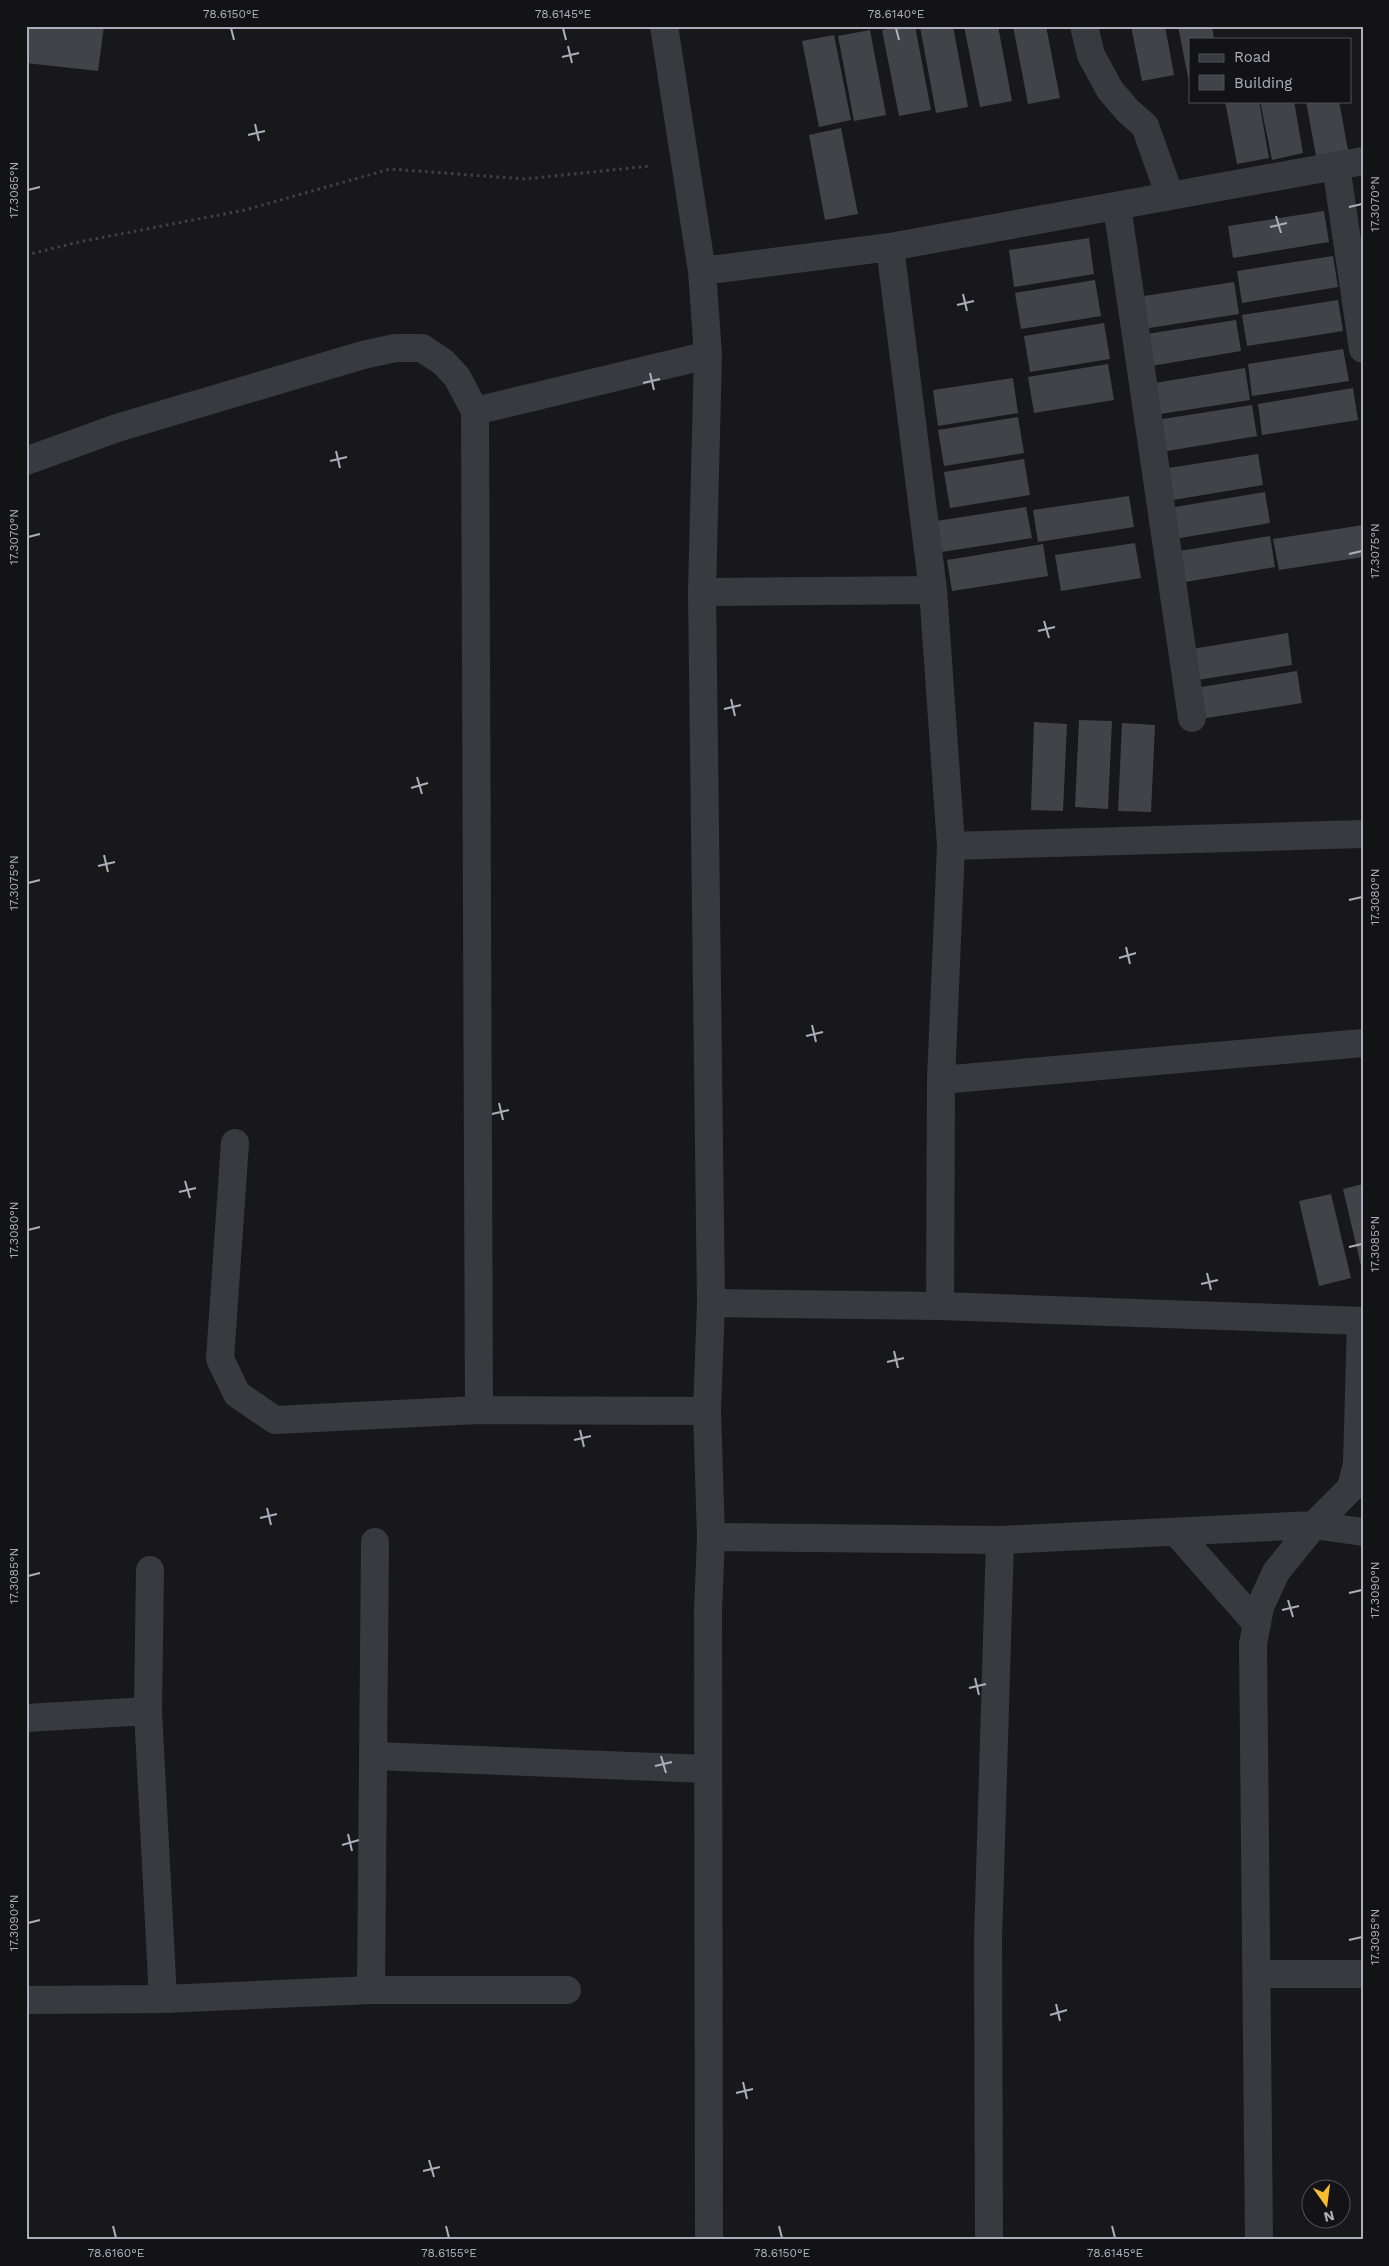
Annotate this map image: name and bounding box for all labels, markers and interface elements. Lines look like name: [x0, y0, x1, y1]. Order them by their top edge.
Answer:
text: 78.6150°E: [203, 7, 260, 21]
text: 78.6145°E: [535, 7, 592, 21]
text: 78.6140°E: [868, 7, 925, 21]
legend: [1189, 38, 1352, 102]
text: Road: [1234, 48, 1271, 66]
text: Building: [1234, 74, 1292, 92]
text: 17.3065°N: [7, 162, 21, 218]
text: 17.3070°N: [1368, 176, 1382, 232]
text: 17.3070°N: [7, 509, 21, 565]
text: 17.3075°N: [1368, 523, 1382, 579]
text: 17.3075°N: [7, 855, 21, 911]
text: 17.3080°N: [1368, 868, 1382, 926]
text: 17.3080°N: [7, 1201, 21, 1259]
text: 17.3085°N: [1368, 1216, 1382, 1272]
text: 17.3085°N: [7, 1548, 21, 1604]
text: 17.3090°N: [1368, 1561, 1382, 1619]
text: 17.3090°N: [7, 1894, 21, 1952]
text: 17.3095°N: [1368, 1909, 1382, 1965]
north arrow: [1302, 2178, 1352, 2228]
text: N: [1322, 2208, 1336, 2226]
text: 78.6160°E: [88, 2246, 145, 2260]
text: 78.6155°E: [421, 2246, 477, 2260]
text: 78.6150°E: [754, 2246, 811, 2260]
text: 78.6145°E: [1087, 2246, 1144, 2260]

